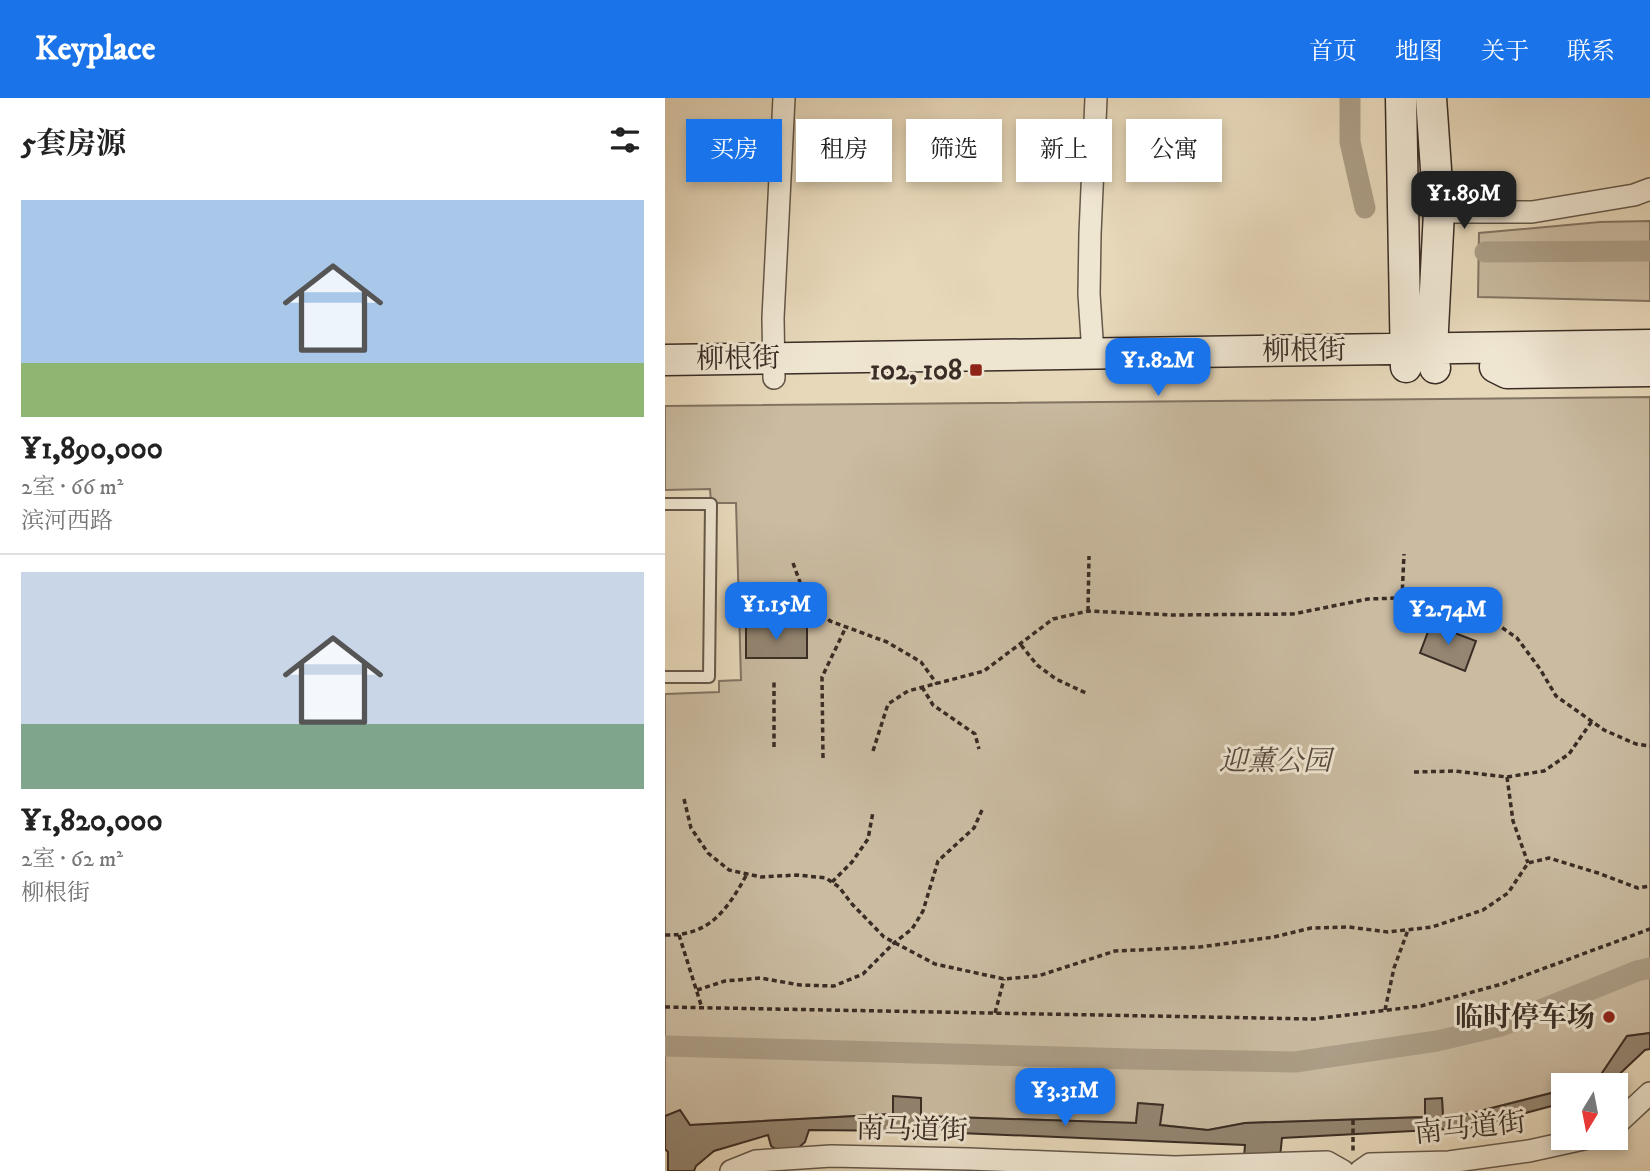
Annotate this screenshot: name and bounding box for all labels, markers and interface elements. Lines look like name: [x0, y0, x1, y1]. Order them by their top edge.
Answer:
text: Keyplace: [35, 29, 155, 70]
text: 首页: [1309, 37, 1357, 67]
text: 地图: [1395, 37, 1443, 67]
text: 关于: [1481, 37, 1529, 67]
text: 联系: [1567, 37, 1615, 67]
chip: 买房: [686, 119, 782, 182]
chip: 租房: [796, 119, 892, 182]
chip: 筛选: [906, 119, 1002, 182]
chip: 新上: [1016, 119, 1112, 182]
chip: 公寓: [1126, 119, 1222, 182]
icon: filters: [606, 121, 644, 159]
text: 5套房源: [21, 126, 126, 163]
pin: ¥1.89M: [1407, 172, 1521, 231]
text: ¥1.89M: [1427, 179, 1501, 208]
icon: home: [270, 245, 396, 371]
street label: 柳根街: [1262, 333, 1346, 369]
pin: ¥1.82M: [1101, 338, 1215, 398]
street label: 柳根街: [696, 341, 780, 377]
text: ¥1.82M: [1121, 346, 1195, 375]
place label: 102, 108: [870, 353, 962, 388]
marker: 102, 108: [968, 362, 984, 378]
text: ¥1,890,000: [21, 431, 163, 468]
text: 2室 · 66 m²: [21, 473, 124, 502]
text: 滨河西路: [21, 507, 113, 536]
pin: ¥1.15M: [719, 582, 833, 642]
pin: ¥2.74M: [1391, 588, 1505, 647]
text: ¥1.15M: [741, 590, 811, 619]
text: ¥2.74M: [1409, 595, 1487, 624]
icon: home: [270, 617, 396, 743]
park label: 迎薰公园: [1219, 744, 1335, 779]
text: ¥1,820,000: [21, 803, 163, 840]
text: 2室 · 62 m²: [21, 845, 123, 874]
text: 柳根街: [21, 879, 90, 908]
place label: 临时停车场: [1455, 1000, 1595, 1035]
marker: 临时停车场: [1601, 1009, 1617, 1025]
pin: ¥3.31M: [1008, 1068, 1122, 1128]
north arrow: [1551, 1073, 1627, 1150]
map controls: [1551, 1073, 1628, 1150]
text: ¥3.31M: [1031, 1076, 1099, 1105]
street label: 南马道街: [1412, 1105, 1528, 1151]
street label: 南马道街: [856, 1112, 968, 1148]

